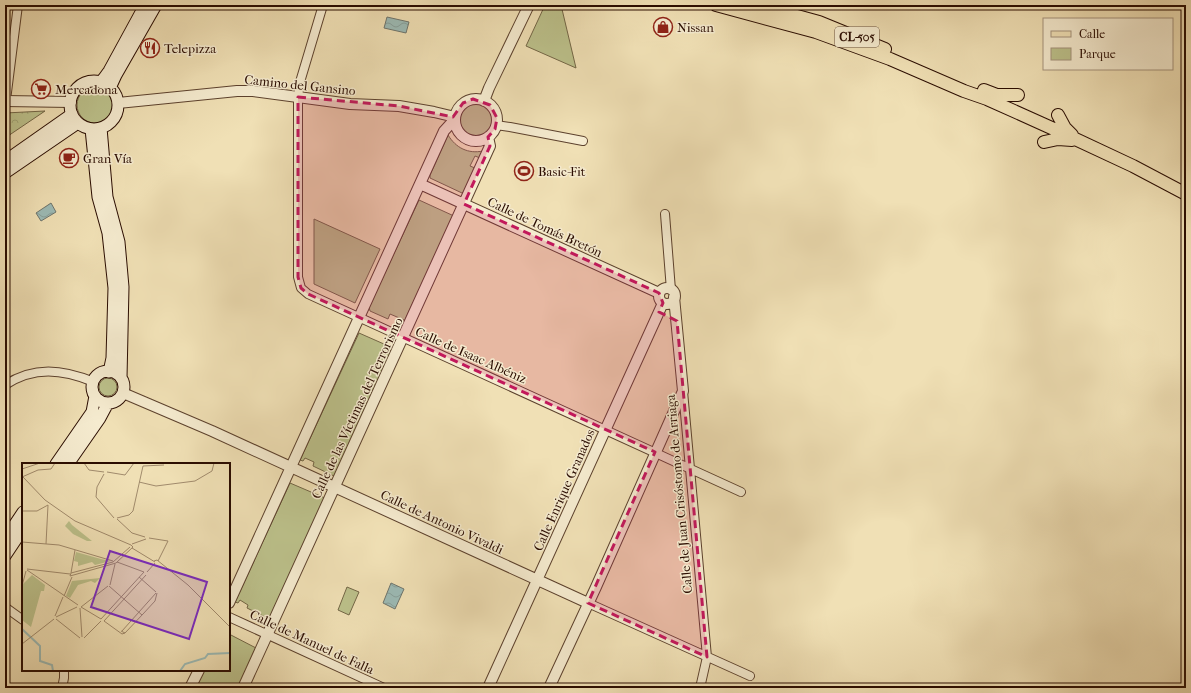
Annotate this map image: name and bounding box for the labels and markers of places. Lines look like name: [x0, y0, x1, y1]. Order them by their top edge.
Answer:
shop icon: Nissan: [652, 16, 674, 38]
place label: Nissan: [677, 20, 714, 35]
restaurant icon: Telepizza: [139, 37, 161, 59]
place label: Telepizza: [164, 41, 217, 56]
supermarket icon: Mercadona: [30, 78, 52, 100]
place label: Mercadona: [55, 82, 119, 97]
cafe icon: Gran Vía: [58, 147, 80, 169]
place label: Gran Vía: [83, 151, 133, 166]
sports icon: Basic-Fit: [513, 160, 535, 182]
place label: Basic-Fit: [538, 164, 586, 179]

